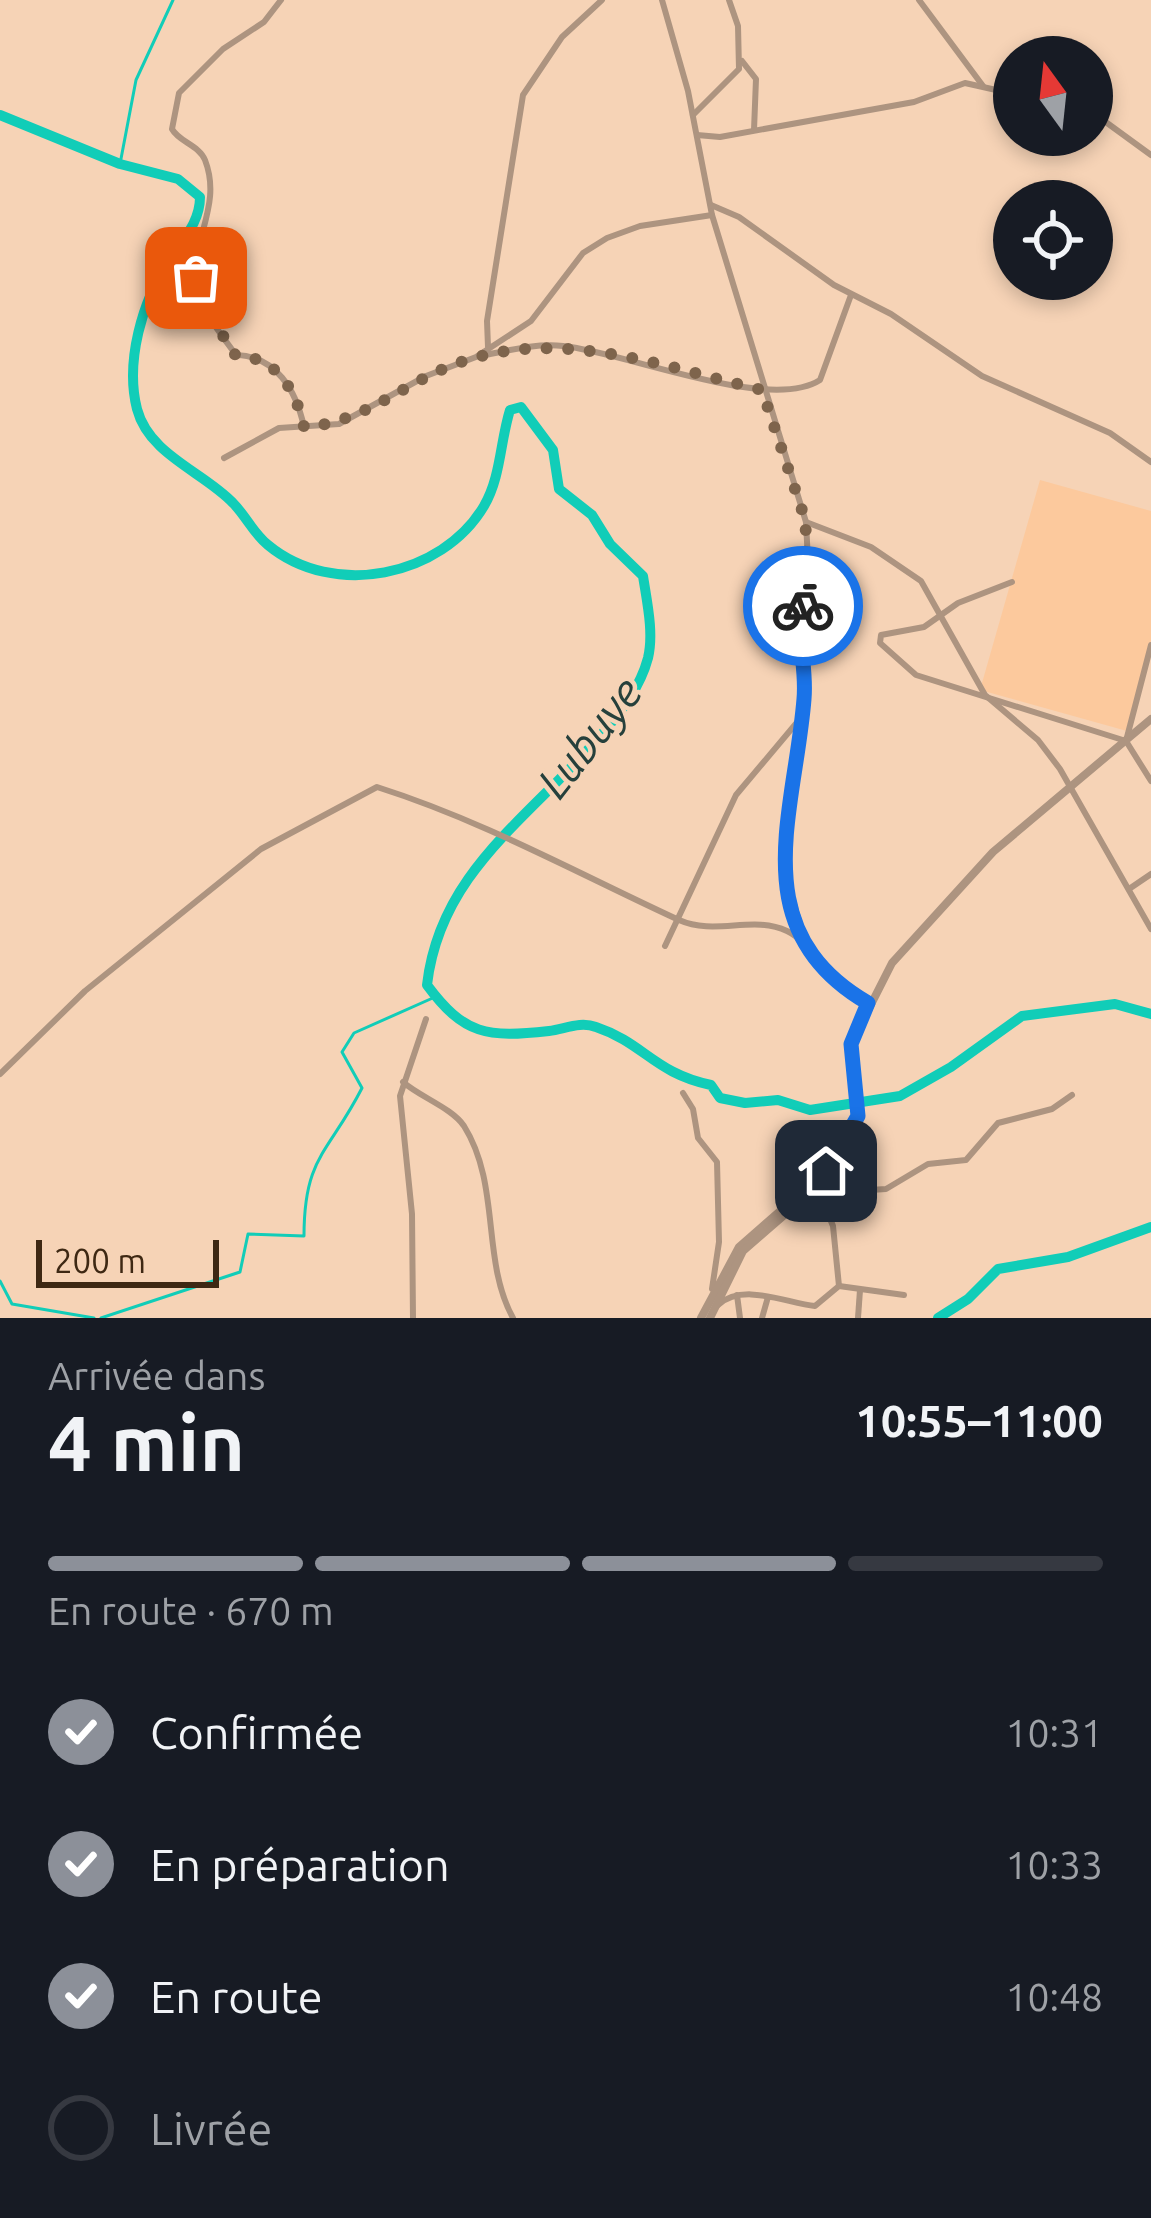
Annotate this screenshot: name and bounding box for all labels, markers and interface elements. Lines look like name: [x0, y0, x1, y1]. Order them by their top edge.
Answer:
north arrow: [993, 36, 1113, 156]
map controls: [993, 36, 1113, 300]
button: locate: [993, 180, 1113, 300]
pin: [145, 227, 247, 329]
icon: bag: [163, 245, 229, 311]
courier: [743, 546, 863, 666]
icon: bike: [770, 573, 836, 639]
water label: Lubuye: [526, 667, 652, 807]
pin: [775, 1120, 877, 1222]
icon: home: [793, 1138, 859, 1204]
scale bar: [36, 1234, 219, 1287]
text: 200 m: [54, 1242, 146, 1279]
text: Arrivée dans: [48, 1354, 265, 1397]
text: 10:55–11:00: [855, 1395, 1103, 1446]
text: 4 min: [48, 1398, 245, 1486]
text: En route · 670 m: [48, 1589, 334, 1632]
icon: check: [48, 1699, 114, 1765]
text: Confirmée: [150, 1707, 363, 1758]
text: 10:31: [1005, 1711, 1103, 1754]
icon: check: [48, 1831, 114, 1897]
text: En préparation: [150, 1839, 450, 1890]
text: 10:33: [1005, 1843, 1103, 1886]
icon: check: [48, 1963, 114, 2029]
text: En route: [150, 1971, 323, 2022]
text: 10:48: [1005, 1975, 1103, 2018]
text: Livrée: [150, 2103, 272, 2154]

